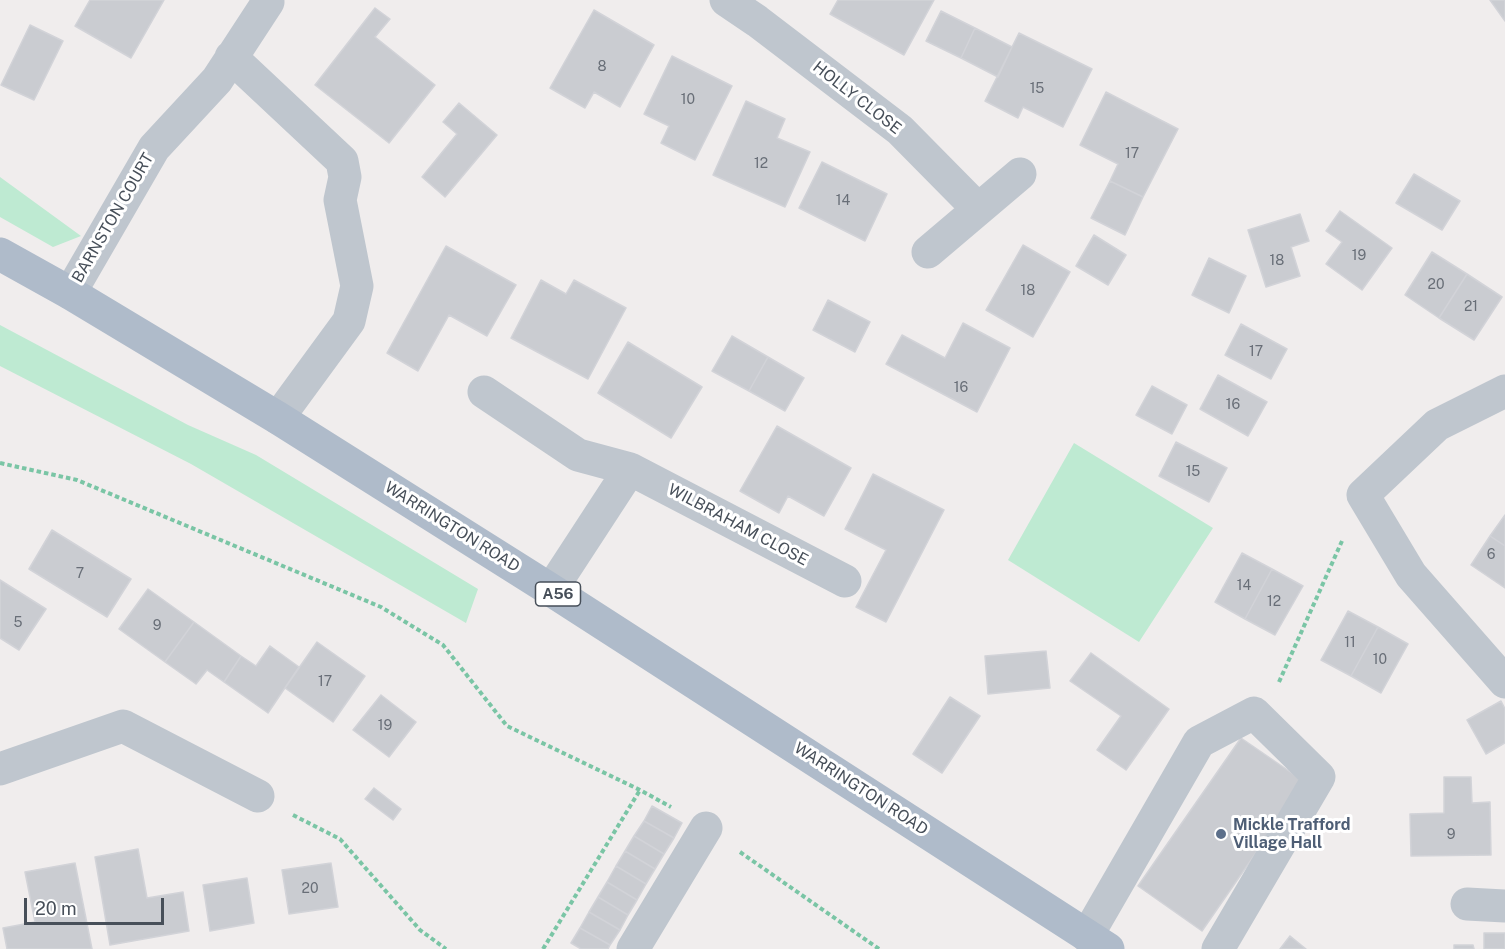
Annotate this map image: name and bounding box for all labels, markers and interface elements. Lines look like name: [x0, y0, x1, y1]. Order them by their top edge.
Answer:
street label: HOLLY CLOSE: [809, 58, 905, 138]
house number: 8: [597, 59, 607, 75]
house number: 15: [1030, 81, 1044, 97]
house number: 10: [681, 92, 695, 108]
house number: 17: [1125, 146, 1139, 162]
street label: BARNSTON COURT: [68, 150, 158, 286]
house number: 12: [754, 156, 768, 172]
house number: 14: [836, 193, 850, 209]
house number: 19: [1352, 248, 1366, 264]
house number: 18: [1270, 253, 1284, 269]
house number: 20: [1428, 277, 1444, 293]
house number: 18: [1021, 283, 1035, 299]
house number: 21: [1464, 299, 1478, 315]
house number: 17: [1249, 344, 1263, 360]
house number: 16: [954, 380, 968, 396]
house number: 16: [1226, 397, 1240, 413]
house number: 15: [1186, 464, 1200, 480]
street label: WARRINGTON ROAD: [381, 478, 523, 576]
street label: WILBRAHAM CLOSE: [665, 480, 811, 570]
house number: 6: [1487, 547, 1495, 563]
house number: 7: [76, 566, 84, 582]
house number: 14: [1237, 578, 1251, 594]
road number: A56: [536, 582, 580, 606]
house number: 12: [1267, 594, 1281, 610]
house number: 5: [14, 615, 22, 631]
house number: 9: [153, 618, 161, 634]
house number: 11: [1344, 635, 1356, 651]
house number: 10: [1373, 652, 1387, 668]
house number: 17: [318, 674, 332, 690]
house number: 19: [378, 718, 392, 734]
street label: WARRINGTON ROAD: [791, 739, 931, 839]
place label: Mickle Trafford Village Hall: [1233, 815, 1351, 853]
marker: Mickle Trafford Village Hall: [1214, 827, 1228, 841]
house number: 9: [1447, 827, 1455, 843]
house number: 20: [302, 881, 318, 897]
scale bar: [27, 886, 166, 924]
text: 20 m: [35, 898, 77, 919]

